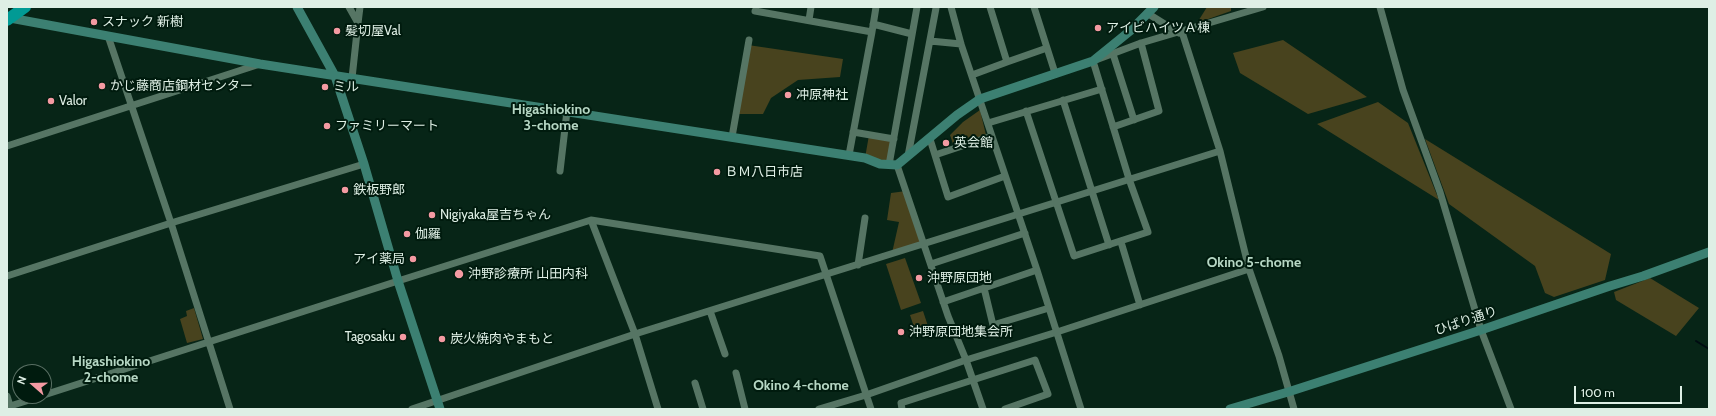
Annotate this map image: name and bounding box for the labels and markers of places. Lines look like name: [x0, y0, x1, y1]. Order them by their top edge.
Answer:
place label: スナック 新樹: [102, 14, 183, 30]
marker: スナック 新樹: [89, 17, 99, 27]
place label: アイビハイツＡ棟: [1106, 20, 1210, 36]
place label: 髪切屋Val: [345, 23, 401, 39]
marker: アイビハイツＡ棟: [1093, 23, 1103, 33]
marker: 髪切屋Val: [332, 26, 342, 36]
place label: かじ藤商店鋼材センター: [110, 78, 253, 94]
place label: ミル: [333, 79, 359, 95]
marker: かじ藤商店鋼材センター: [97, 81, 107, 91]
marker: ミル: [320, 82, 330, 92]
place label: 冲原神社: [796, 87, 848, 103]
marker: 冲原神社: [783, 90, 793, 100]
place label: Valor: [59, 93, 87, 109]
marker: Valor: [46, 96, 56, 106]
place label: ファミリーマート: [335, 118, 439, 134]
marker: ファミリーマート: [322, 121, 332, 131]
place label: 英会館: [954, 135, 993, 151]
marker: 英会館: [941, 138, 951, 148]
place label: ＢＭ八日市店: [725, 164, 803, 180]
marker: ＢＭ八日市店: [712, 167, 722, 177]
place label: 鉄板野郎: [353, 182, 405, 198]
marker: 鉄板野郎: [340, 185, 350, 195]
place label: Nigiyaka屋吉ちゃん: [440, 207, 551, 223]
marker: Nigiyaka屋吉ちゃん: [427, 210, 437, 220]
place label: 伽羅: [415, 226, 441, 242]
marker: 伽羅: [402, 229, 412, 239]
place label: アイ薬局: [353, 251, 405, 267]
marker: アイ薬局: [408, 254, 418, 264]
place label: 沖野診療所 山田内科: [468, 266, 588, 282]
marker: 沖野診療所 山田内科: [453, 268, 465, 280]
place label: 沖野原団地: [927, 270, 992, 286]
marker: 沖野原団地: [914, 273, 924, 283]
place label: 沖野原団地集会所: [909, 324, 1013, 340]
marker: 沖野原団地集会所: [896, 327, 906, 337]
place label: Tagosaku: [345, 329, 395, 345]
place label: 炭火焼肉やまもと: [450, 331, 554, 347]
marker: Tagosaku: [398, 332, 408, 342]
marker: 炭火焼肉やまもと: [437, 334, 447, 344]

